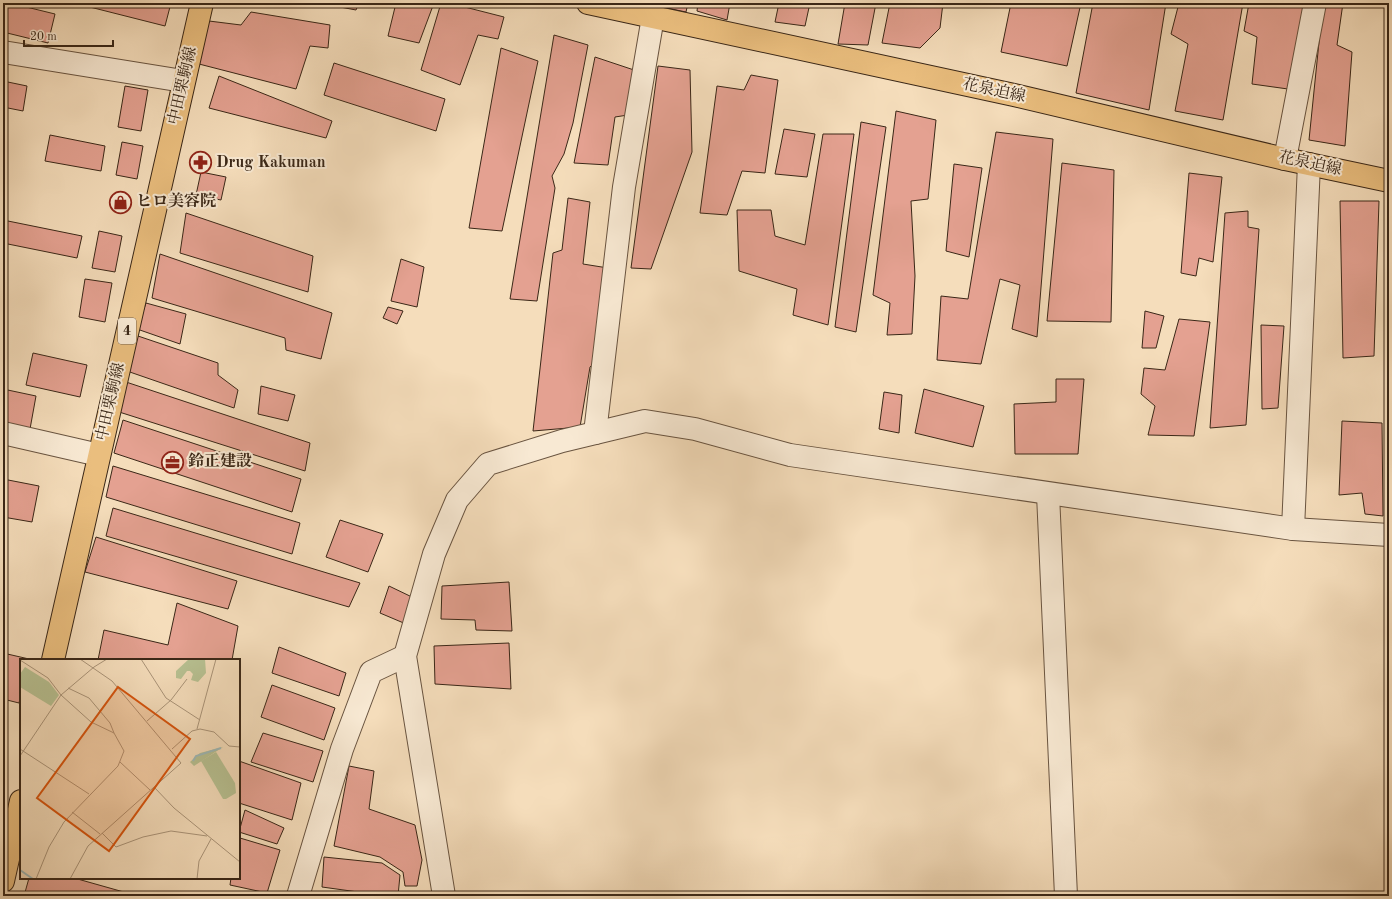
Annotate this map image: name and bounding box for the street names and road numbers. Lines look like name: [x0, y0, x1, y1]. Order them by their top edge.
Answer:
street label: 中田栗駒線: [164, 45, 200, 127]
street label: 花泉迫線: [961, 75, 1027, 105]
street label: 花泉迫線: [1277, 148, 1343, 178]
road number: 4: [118, 318, 136, 344]
street label: 中田栗駒線: [92, 361, 128, 443]

